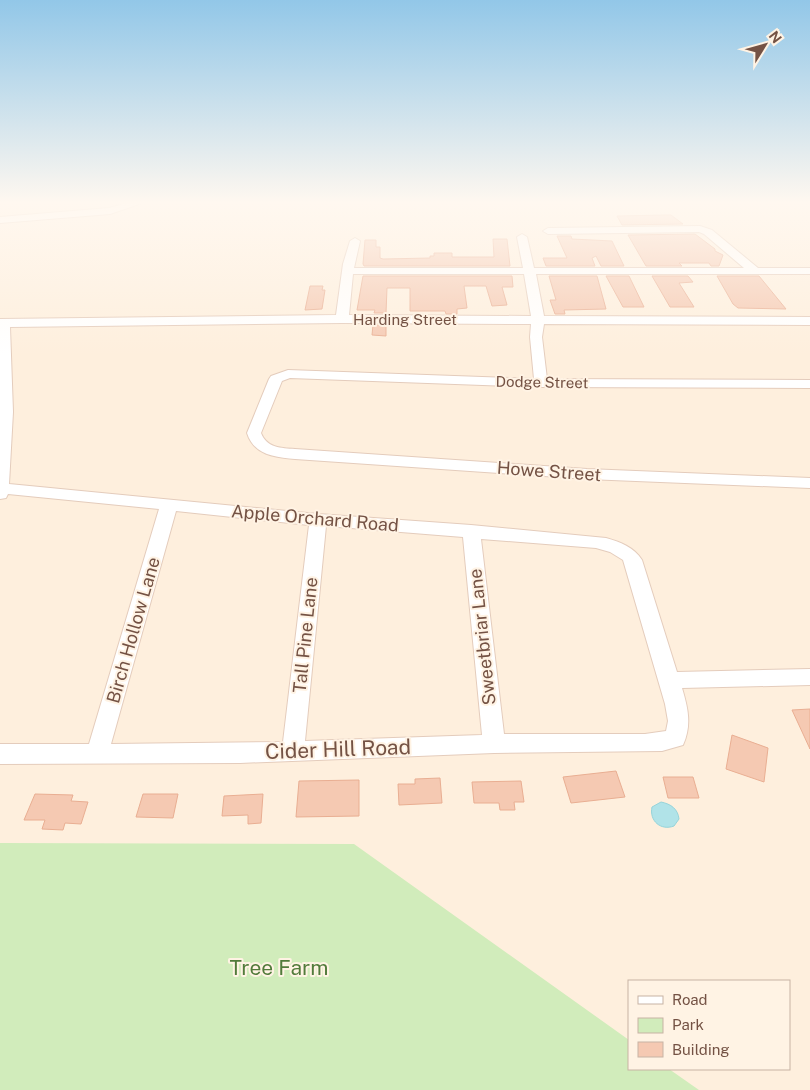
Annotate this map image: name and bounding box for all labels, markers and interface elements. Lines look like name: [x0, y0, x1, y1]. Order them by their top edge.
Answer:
north arrow: [740, 20, 790, 70]
text: N: [766, 28, 785, 46]
street label: Harding Street: [353, 311, 457, 328]
street label: Dodge Street: [495, 373, 589, 391]
street label: Howe Street: [496, 457, 602, 485]
street label: Apple Orchard Road: [230, 500, 400, 536]
street label: Birch Hollow Lane: [102, 555, 164, 705]
street label: Sweetbriar Lane: [464, 568, 500, 706]
street label: Tall Pine Lane: [288, 576, 322, 694]
street label: Cider Hill Road: [265, 734, 411, 764]
park label: Tree Farm: [230, 955, 328, 980]
legend: [628, 980, 790, 1070]
text: Road: [672, 991, 708, 1008]
text: Park: [672, 1016, 704, 1033]
text: Building: [672, 1041, 730, 1058]

